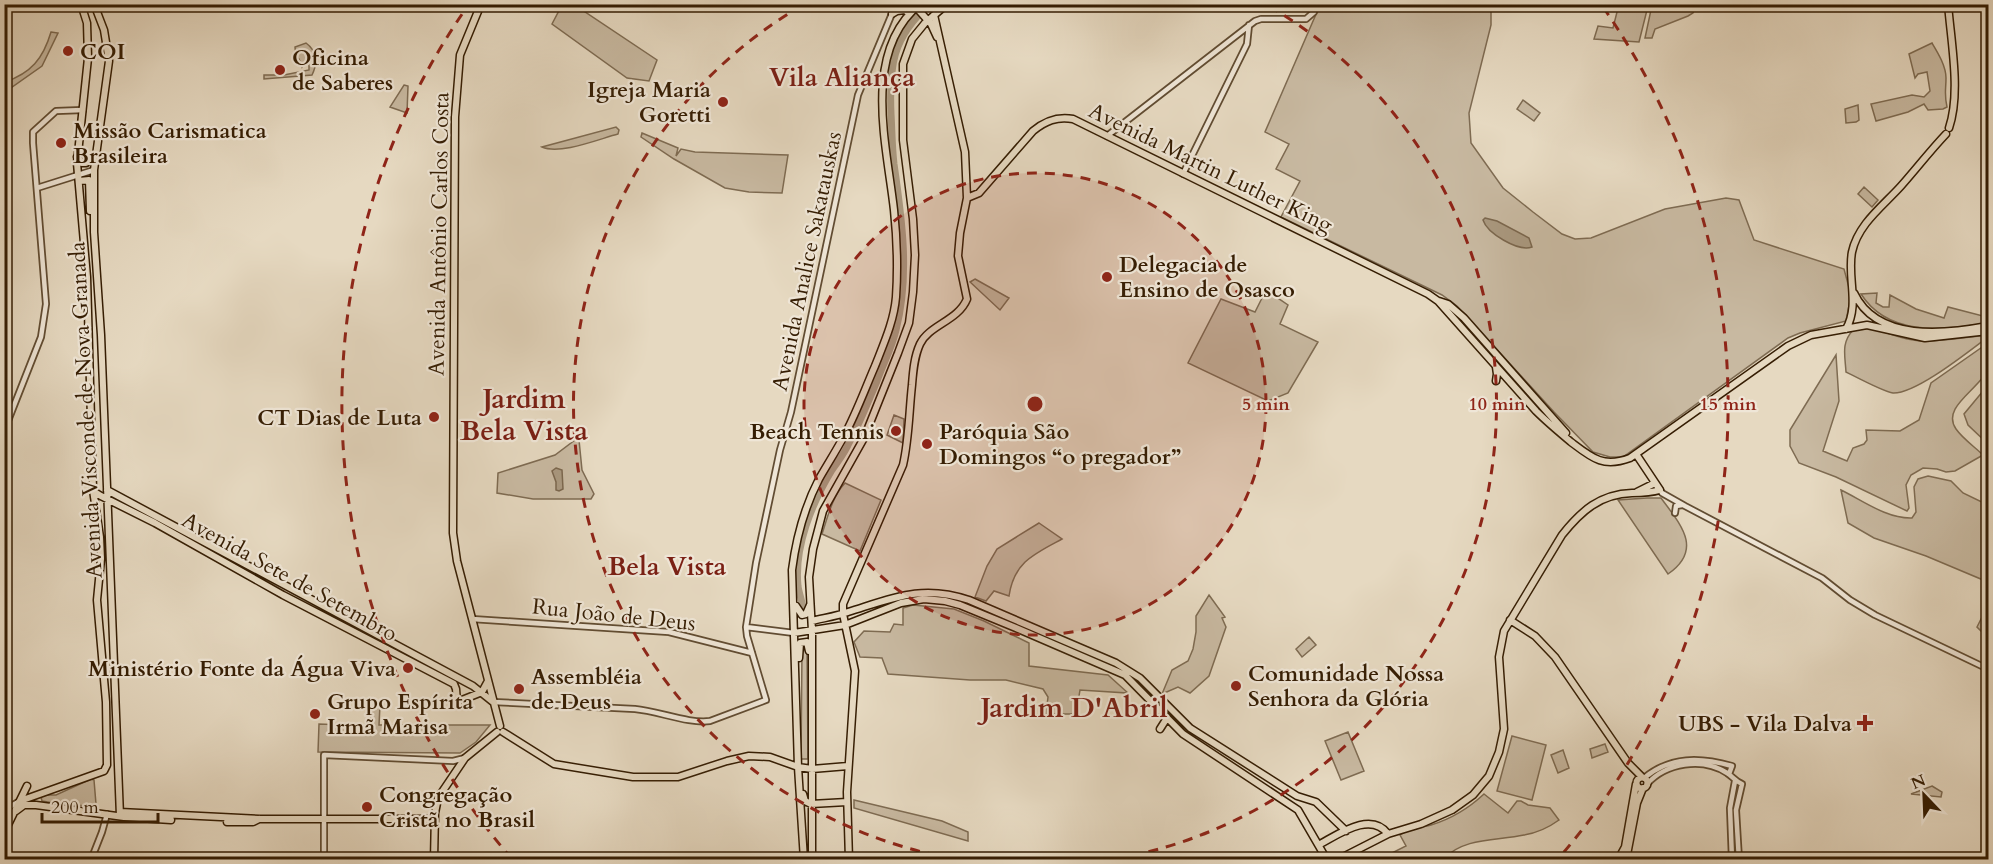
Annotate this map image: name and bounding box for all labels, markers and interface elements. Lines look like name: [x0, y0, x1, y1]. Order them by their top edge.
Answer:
place label: COI: [80, 37, 125, 67]
place label: Oficina de Saberes: [292, 43, 393, 98]
marker: COI: [61, 44, 75, 58]
district label: Vila Aliança: [769, 60, 915, 95]
marker: Oficina de Saberes: [273, 63, 287, 77]
place label: Igreja Maria Goretti: [587, 75, 711, 130]
street label: Avenida Antônio Carlos Costa: [422, 91, 456, 376]
marker: Igreja Maria Goretti: [716, 95, 730, 109]
street label: Avenida Martin Luther King: [1083, 96, 1338, 240]
place label: Missão Carismatica Brasileira: [73, 116, 267, 171]
street label: Avenida Analice Sakatauskas: [765, 129, 849, 394]
marker: Missão Carismatica Brasileira: [54, 136, 68, 150]
street label: Avenida Visconde de Nova Granada: [62, 240, 110, 579]
place label: Delegacia de Ensino de Osasco: [1119, 250, 1295, 305]
marker: Delegacia de Ensino de Osasco: [1100, 270, 1114, 284]
district label: Jardim Bela Vista: [460, 380, 588, 450]
text: 5 min: [1242, 392, 1290, 417]
text: 10 min: [1468, 392, 1526, 417]
text: 15 min: [1699, 392, 1757, 417]
centre of rings: [1025, 394, 1045, 414]
place label: CT Dias de Luta: [257, 403, 422, 433]
marker: CT Dias de Luta: [427, 410, 441, 424]
place label: Beach Tennis: [750, 417, 884, 447]
place label: Paróquia São Domingos “o pregador”: [939, 417, 1181, 472]
marker: Beach Tennis: [889, 424, 903, 438]
marker: Paróquia São Domingos “o pregador”: [920, 437, 934, 451]
street label: Avenida Sete de Setembro: [176, 505, 403, 649]
district label: Bela Vista: [607, 549, 727, 584]
street label: Rua João de Deus: [531, 591, 697, 639]
place label: Ministério Fonte da Água Viva: [88, 654, 396, 684]
place label: Comunidade Nossa Senhora da Glória: [1248, 659, 1444, 714]
marker: Ministério Fonte da Água Viva: [401, 661, 415, 675]
place label: Assembléia de Deus: [531, 662, 642, 717]
marker: Comunidade Nossa Senhora da Glória: [1229, 679, 1243, 693]
marker: Assembléia de Deus: [512, 682, 526, 696]
place label: Grupo Espírita Irmã Marisa: [327, 687, 473, 742]
district label: Jardim D'Abril: [976, 689, 1168, 727]
marker: Grupo Espírita Irmã Marisa: [308, 707, 322, 721]
place label: UBS - Vila Dalva: [1678, 709, 1852, 739]
marker: UBS - Vila Dalva: [1856, 714, 1874, 732]
north arrow: [1894, 765, 1954, 825]
text: N: [1908, 769, 1929, 795]
place label: Congregação Cristã no Brasil: [379, 780, 535, 835]
scale bar: [42, 786, 158, 824]
text: 200 m: [51, 795, 99, 820]
marker: Congregação Cristã no Brasil: [360, 800, 374, 814]

